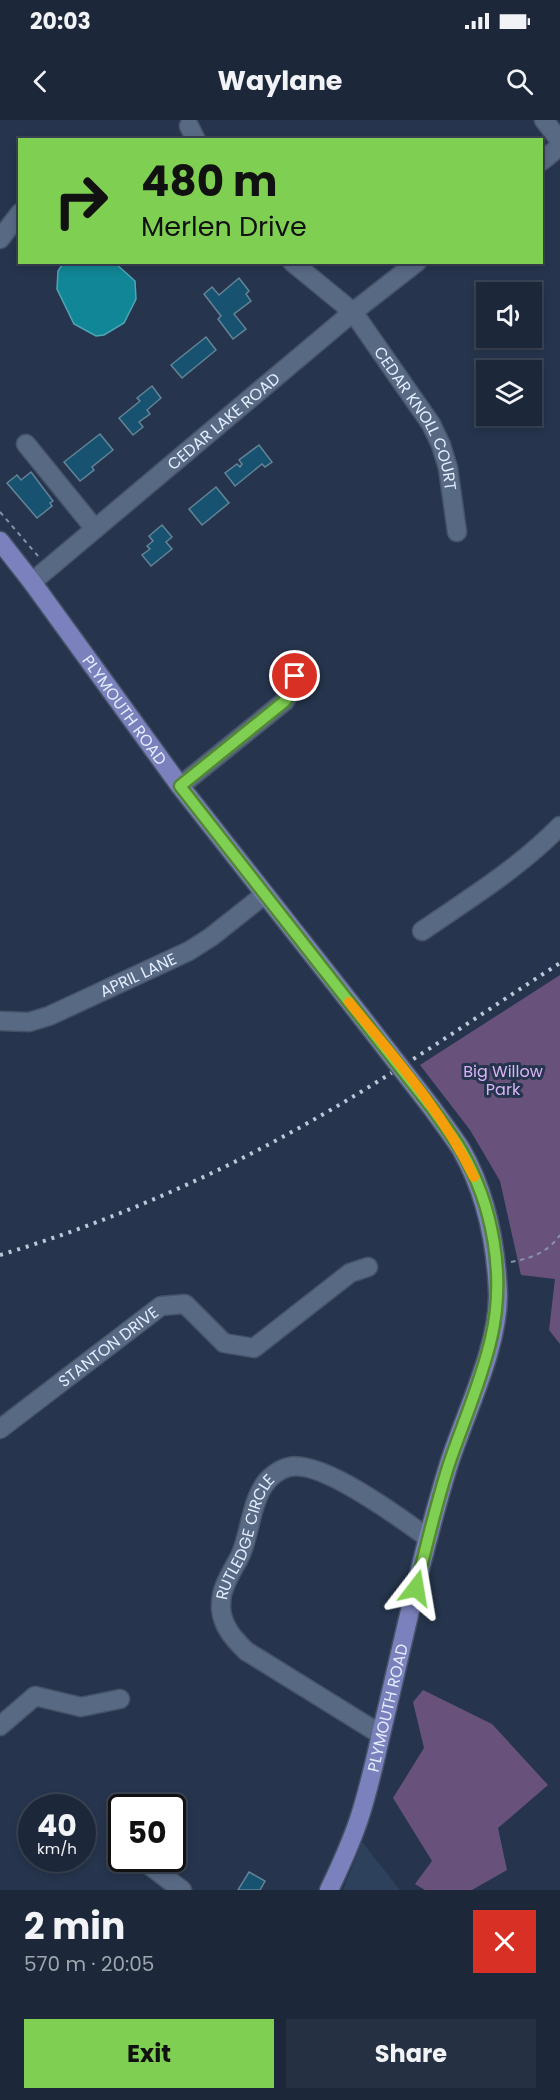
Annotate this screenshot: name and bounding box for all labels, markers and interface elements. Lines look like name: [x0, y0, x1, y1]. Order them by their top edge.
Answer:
text: 20:03: [30, 6, 91, 37]
text: Waylane: [218, 62, 342, 99]
icon: back: [24, 65, 57, 98]
icon: search: [503, 65, 536, 98]
text: 480 m: [141, 152, 277, 211]
icon: right: [42, 162, 120, 240]
text: Merlen Drive: [141, 208, 307, 245]
map controls: [476, 282, 542, 426]
button: sound: [476, 282, 542, 348]
street label: CEDAR KNOLL COURT: [369, 341, 463, 492]
button: layers: [476, 360, 542, 426]
street label: CEDAR LAKE ROAD: [162, 367, 285, 475]
street label: PLYMOUTH ROAD: [77, 650, 173, 770]
pin: [269, 650, 320, 701]
icon: arrive: [278, 659, 311, 692]
street label: APRIL LANE: [96, 947, 180, 1002]
park label: Big Willow Park: [463, 1060, 543, 1101]
street label: STANTON DRIVE: [53, 1301, 163, 1392]
street label: RUTLEDGE CIRCLE: [210, 1469, 280, 1602]
position arrow: [384, 1556, 448, 1620]
street label: PLYMOUTH ROAD: [361, 1641, 413, 1774]
speed limit sign: 50: [108, 1794, 186, 1872]
text: 40: [37, 1804, 77, 1847]
text: km/h: [37, 1838, 77, 1859]
text: 2 min: [24, 1901, 125, 1952]
button: close: [473, 1910, 536, 1973]
text: 570 m · 20:05: [24, 1950, 154, 1978]
button: Exit: [24, 2019, 274, 2088]
button: Share: [286, 2019, 536, 2088]

